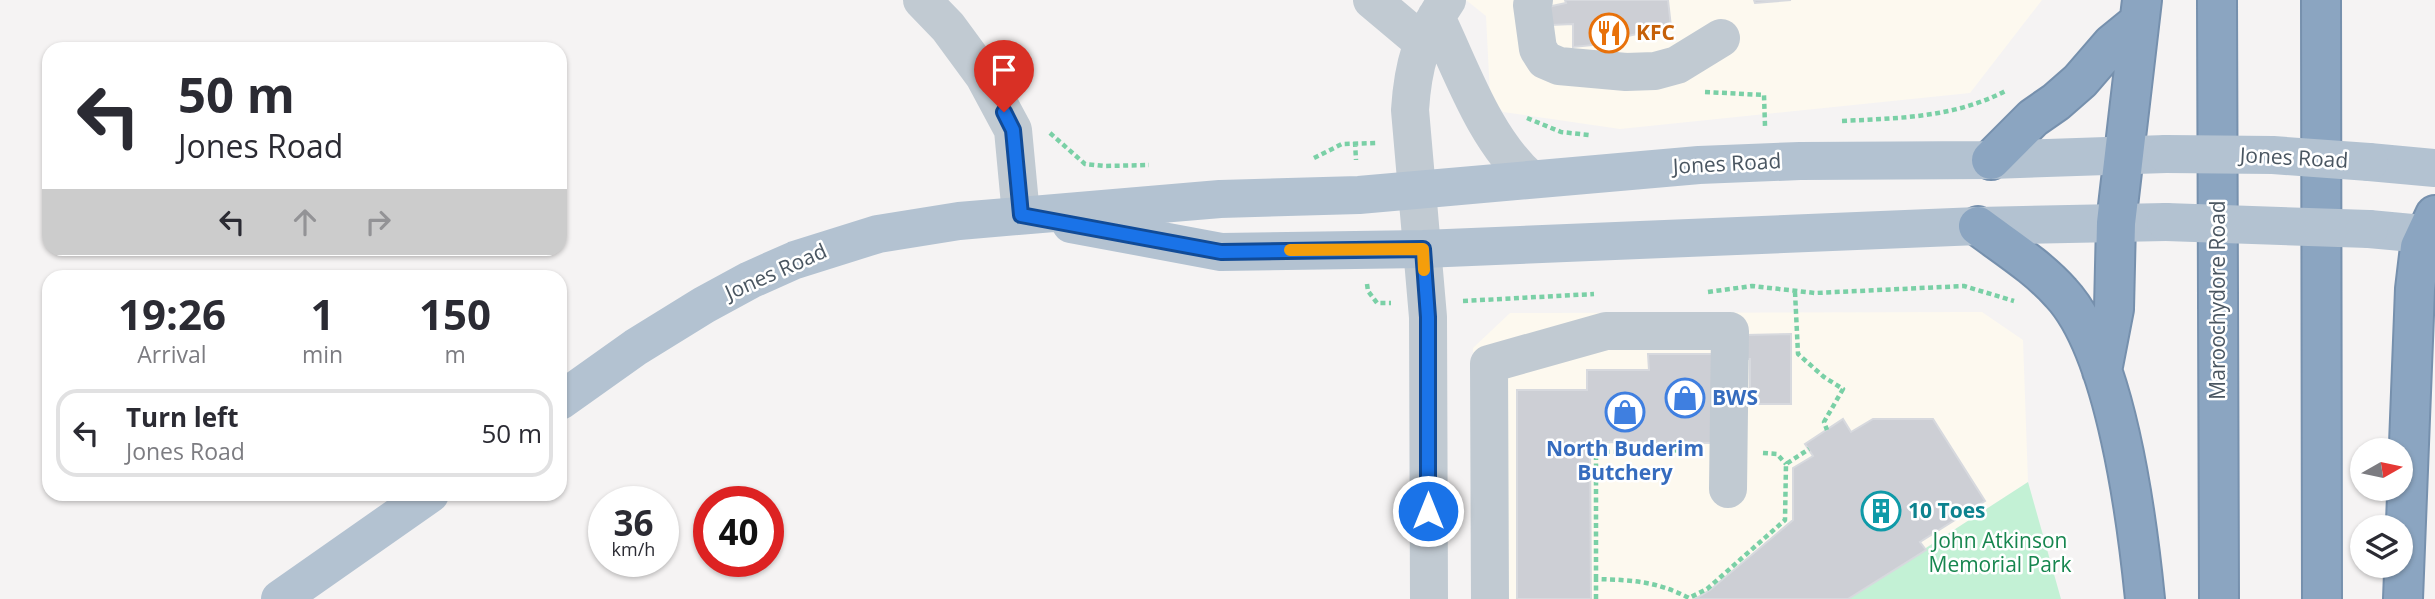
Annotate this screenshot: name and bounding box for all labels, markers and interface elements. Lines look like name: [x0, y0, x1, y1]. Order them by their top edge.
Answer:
restaurant icon: KFC: [1588, 12, 1630, 54]
place label: KFC: [1636, 18, 1675, 46]
pin: [974, 40, 1034, 112]
icon: arrive: [985, 51, 1023, 89]
text: 50 m: [178, 61, 295, 127]
icon: left: [63, 70, 154, 161]
text: Jones Road: [178, 124, 343, 167]
street label: Jones Road: [2237, 140, 2349, 174]
street label: Jones Road: [1670, 146, 1782, 180]
street label: Maroochydore Road: [2203, 200, 2231, 400]
icon: left: [213, 203, 251, 241]
icon: ahead: [286, 203, 324, 241]
icon: right: [359, 203, 397, 241]
street label: Jones Road: [718, 236, 831, 307]
text: 19:26: [118, 285, 226, 342]
text: 1: [310, 285, 335, 342]
text: 150: [419, 285, 491, 342]
text: Arrival: [137, 338, 207, 370]
text: min: [302, 338, 343, 370]
text: m: [444, 338, 466, 370]
shop icon: BWS: [1664, 377, 1706, 419]
place label: BWS: [1712, 383, 1758, 411]
shop icon: North Buderim Butchery: [1604, 391, 1646, 433]
text: Turn left: [126, 399, 238, 435]
icon: left: [67, 414, 105, 452]
text: 50 m: [481, 415, 542, 451]
place label: North Buderim Butchery: [1546, 434, 1704, 486]
text: Jones Road: [126, 435, 245, 467]
north arrow: [2350, 438, 2413, 500]
map controls: [2350, 438, 2413, 578]
position arrow: [1391, 474, 1465, 548]
speed limit sign: 40: [693, 486, 784, 577]
building icon: 10 Toes: [1860, 490, 1902, 532]
place label: 10 Toes: [1908, 496, 1985, 524]
text: 36: [613, 499, 654, 546]
button: layers: [2350, 515, 2413, 578]
park label: John Atkinson Memorial Park: [1929, 526, 2071, 578]
text: km/h: [612, 537, 655, 561]

